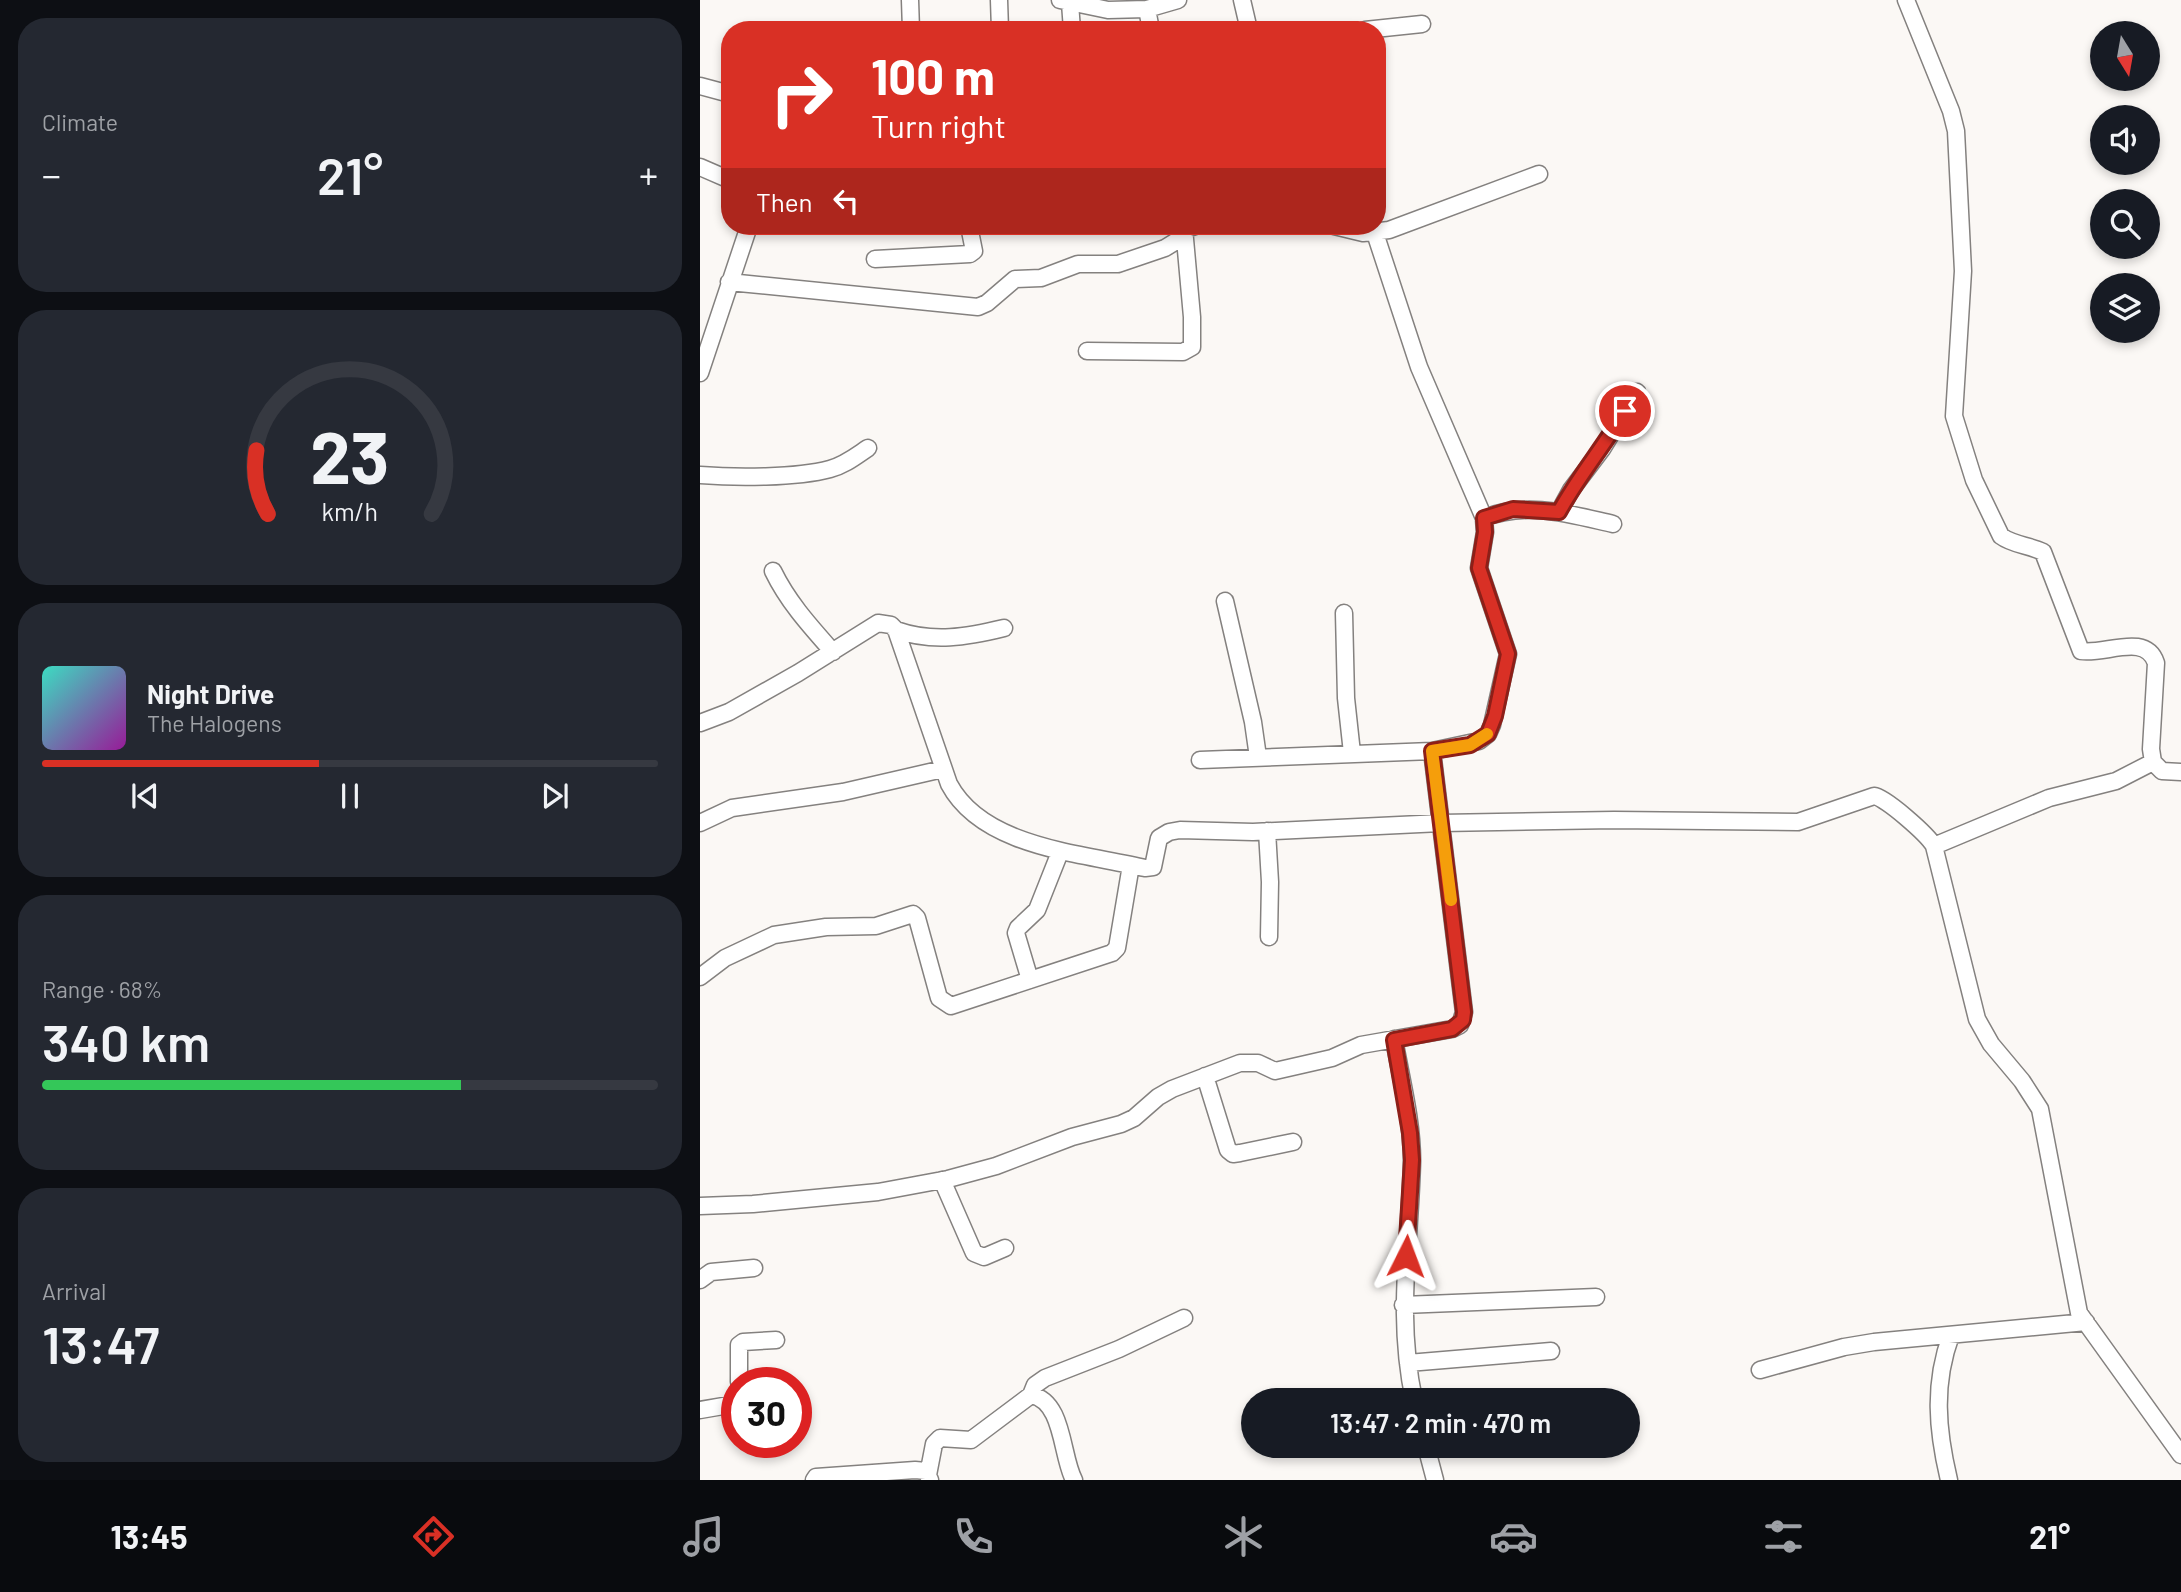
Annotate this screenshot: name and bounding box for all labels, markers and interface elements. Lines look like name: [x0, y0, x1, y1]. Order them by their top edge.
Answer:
north arrow: [2090, 21, 2160, 91]
map controls: [2090, 21, 2160, 343]
text: 100 m: [871, 46, 995, 105]
icon: right: [756, 49, 847, 140]
button: sound: [2090, 105, 2160, 175]
text: Turn right: [871, 106, 1006, 144]
text: Climate: [42, 108, 118, 136]
text: 21°: [317, 143, 383, 205]
text: −: [42, 151, 61, 197]
text: +: [639, 151, 658, 197]
icon: left: [827, 182, 865, 220]
text: Then: [756, 186, 813, 217]
button: search: [2090, 189, 2160, 259]
button: layers: [2090, 273, 2160, 343]
pin: [1595, 381, 1655, 441]
icon: arrive: [1606, 392, 1644, 430]
text: 23: [310, 411, 390, 499]
text: km/h: [322, 495, 378, 525]
text: Night Drive: [147, 678, 274, 709]
text: The Halogens: [147, 709, 282, 737]
icon: previous: [126, 777, 164, 815]
icon: pause: [331, 777, 369, 815]
icon: next: [536, 777, 574, 815]
text: Range · 68%: [42, 975, 162, 1003]
text: 340 km: [42, 1010, 210, 1072]
position arrow: [1369, 1219, 1443, 1293]
text: Arrival: [42, 1277, 106, 1305]
text: 13:47: [42, 1312, 159, 1374]
speed limit sign: 30: [721, 1367, 812, 1458]
text: 13:47 · 2 min · 470 m: [1330, 1407, 1551, 1438]
icon: directions: [409, 1512, 458, 1561]
icon: music: [679, 1512, 728, 1561]
icon: phone: [949, 1512, 998, 1561]
icon: climate: [1219, 1512, 1268, 1561]
icon: car: [1489, 1512, 1538, 1561]
icon: filters: [1759, 1512, 1808, 1561]
text: 13:45: [111, 1517, 187, 1555]
text: 21°: [2029, 1517, 2070, 1555]

